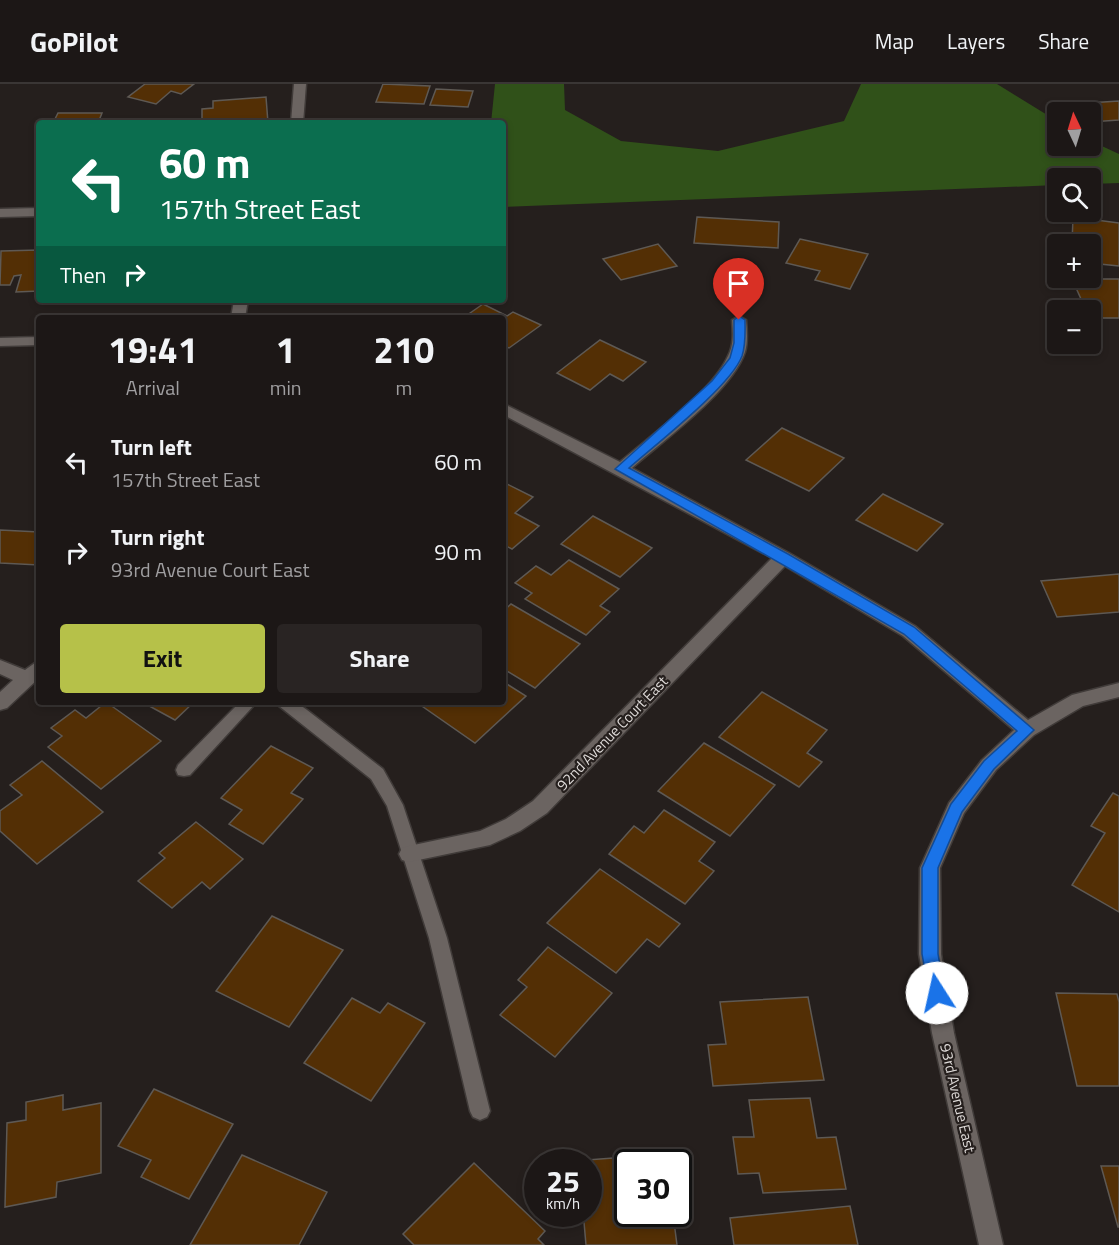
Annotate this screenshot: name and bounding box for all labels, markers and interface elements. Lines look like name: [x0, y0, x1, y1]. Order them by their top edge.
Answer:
text: GoPilot: [30, 20, 118, 63]
text: Map: [875, 25, 914, 57]
text: Layers: [947, 25, 1005, 57]
text: Share: [1038, 25, 1089, 57]
north arrow: [1047, 102, 1101, 156]
map controls: [1047, 102, 1101, 354]
text: 60 m: [159, 130, 251, 194]
icon: left: [60, 144, 138, 222]
button: search: [1047, 168, 1101, 222]
text: 157th Street East: [159, 188, 360, 229]
button: +: [1047, 234, 1101, 288]
text: Then: [60, 258, 106, 292]
icon: right: [118, 258, 151, 291]
pin: [713, 258, 764, 320]
icon: arrive: [722, 267, 755, 300]
button: −: [1047, 300, 1101, 354]
text: 19:41: [108, 322, 198, 377]
text: 1: [276, 322, 296, 377]
text: 210: [374, 322, 434, 377]
text: Arrival: [126, 372, 180, 403]
text: min: [270, 372, 302, 403]
text: m: [395, 372, 412, 403]
text: Turn left: [111, 430, 192, 464]
text: 60 m: [434, 445, 482, 479]
icon: left: [60, 446, 93, 479]
text: 157th Street East: [111, 464, 260, 495]
text: Turn right: [111, 520, 205, 554]
text: 90 m: [434, 535, 482, 569]
icon: right: [60, 536, 93, 569]
text: 93rd Avenue Court East: [111, 554, 310, 585]
button: Exit: [60, 624, 265, 693]
button: Share: [277, 624, 482, 693]
street label: 92nd Avenue Court East: [551, 670, 674, 796]
position arrow: [905, 961, 969, 1025]
street label: 93rd Avenue East: [934, 1041, 982, 1156]
speed limit sign: 30: [614, 1149, 692, 1227]
text: 25: [546, 1158, 580, 1204]
text: km/h: [546, 1192, 580, 1215]

